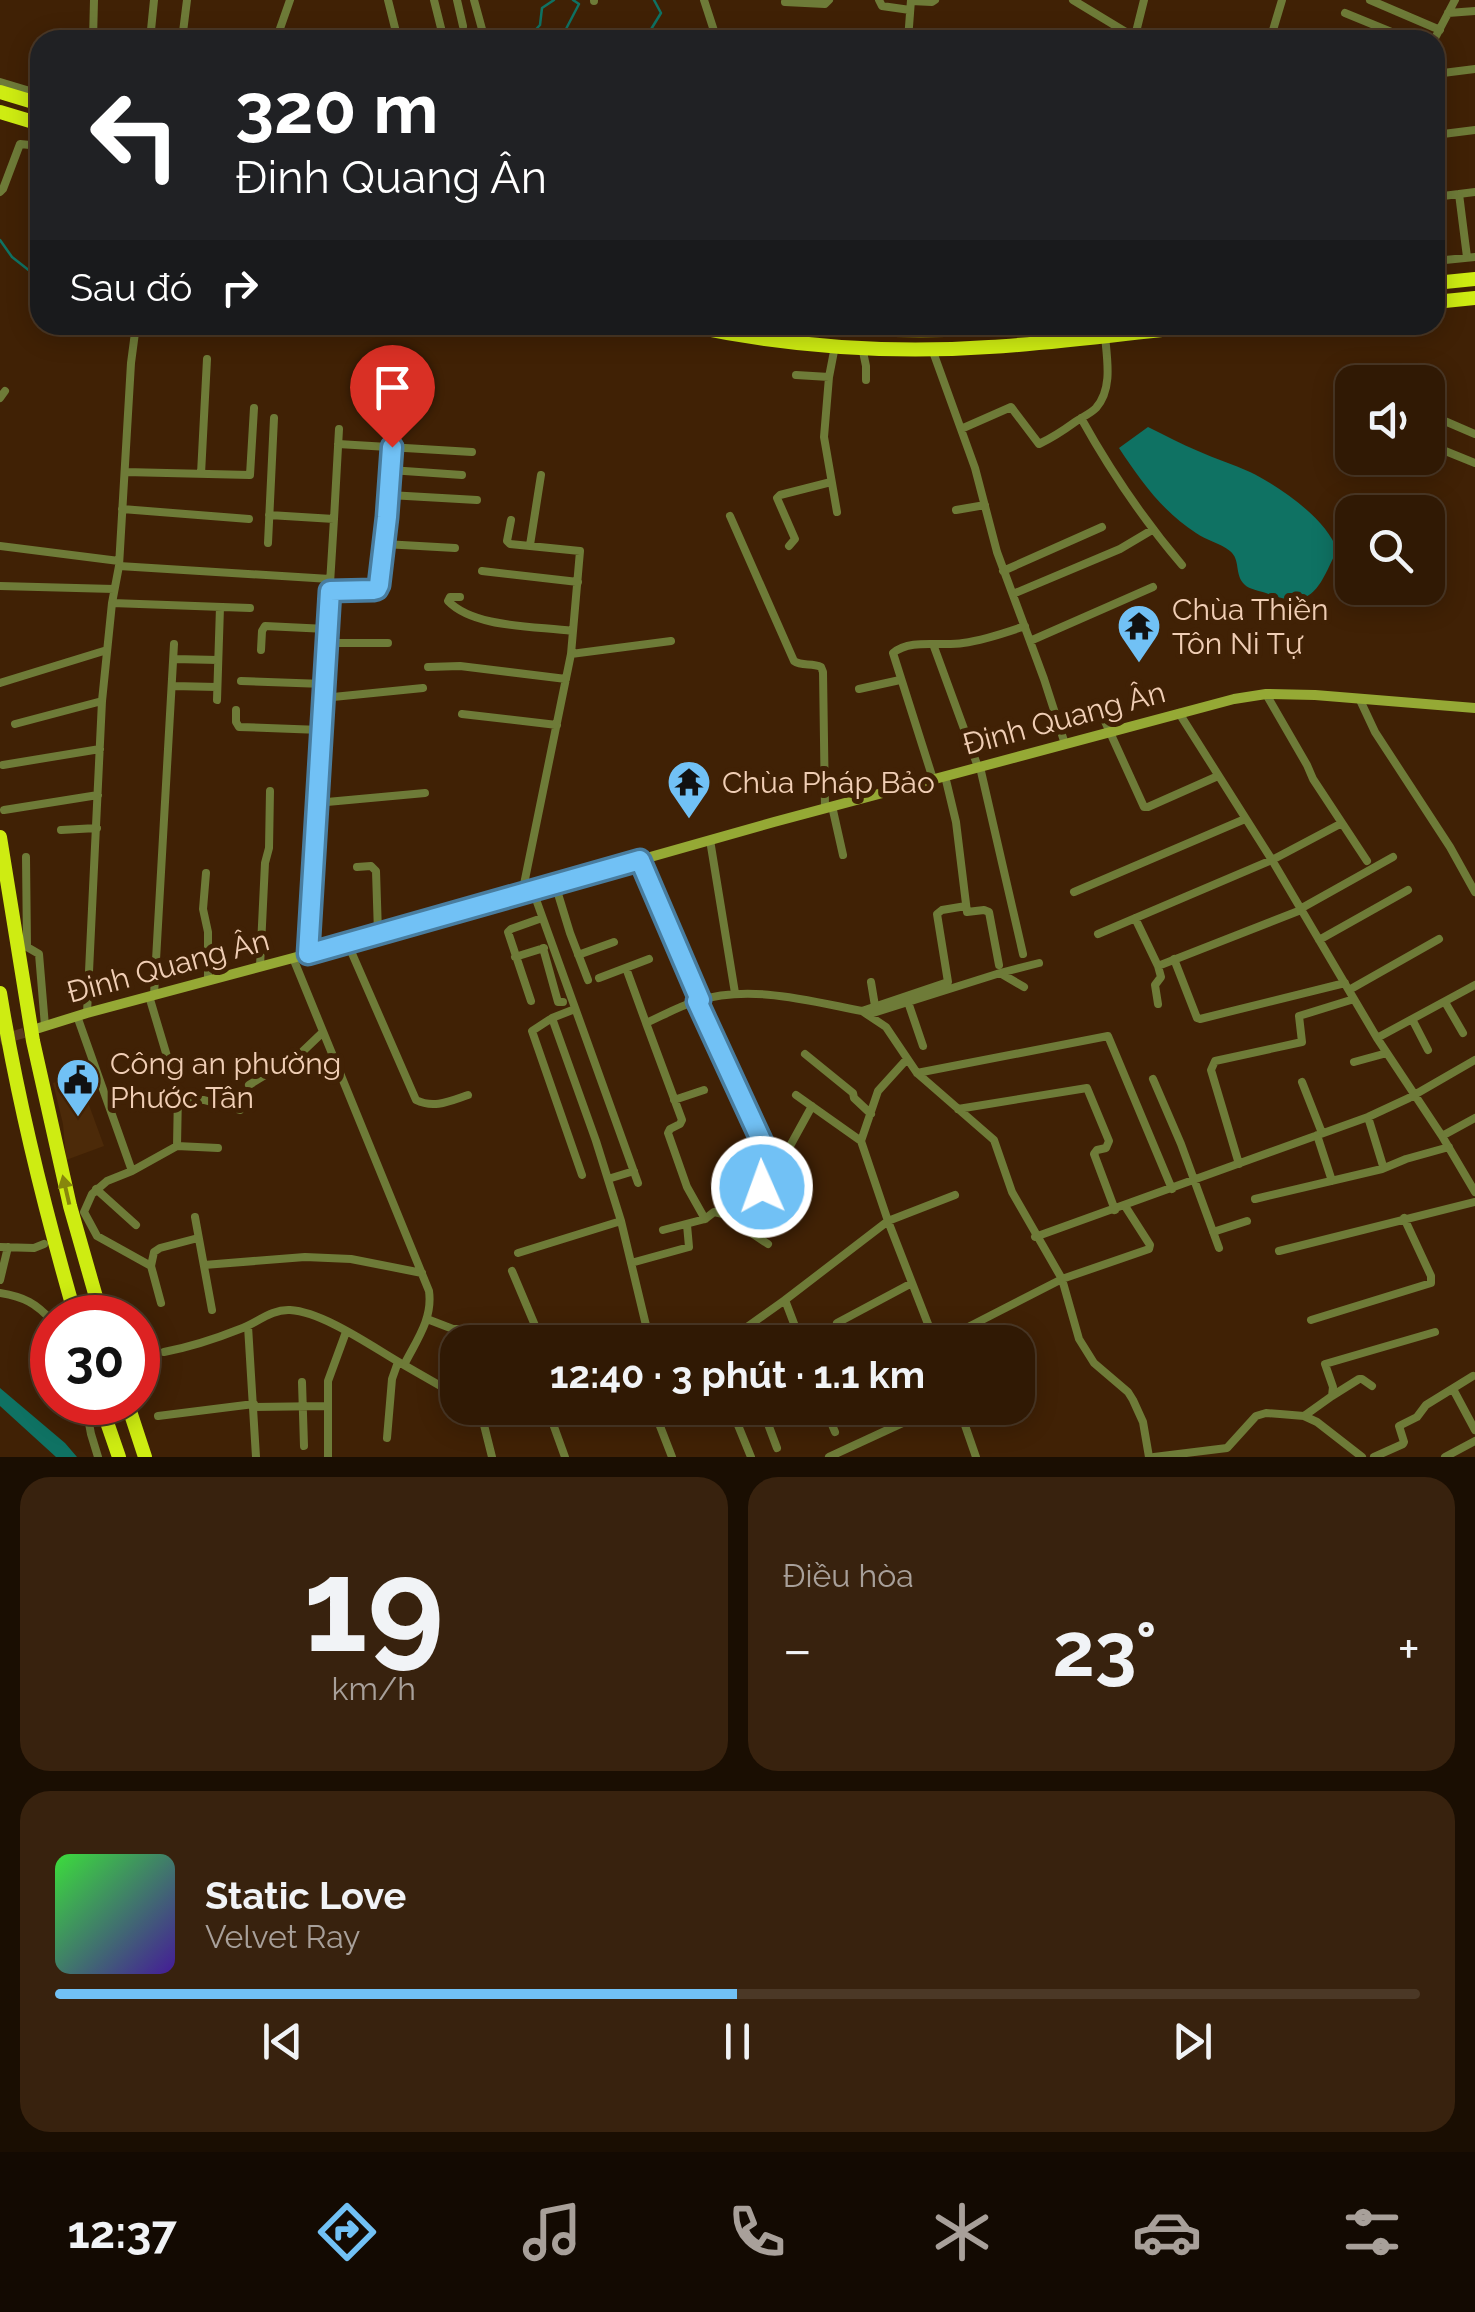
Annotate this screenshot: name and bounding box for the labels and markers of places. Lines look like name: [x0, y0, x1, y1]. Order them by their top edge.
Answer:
pin: [350, 345, 435, 448]
place label: Chùa Thiền Tôn Ni Tự: [1172, 592, 1328, 661]
temple icon: Chùa Thiền Tôn Ni Tự: [1116, 603, 1162, 664]
temple icon: Chùa Pháp Bảo: [666, 759, 712, 820]
place label: Chùa Pháp Bảo: [722, 765, 935, 800]
place label: Công an phường Phước Tân: [110, 1046, 341, 1115]
public building icon: Công an phường Phước Tân: [55, 1057, 101, 1118]

